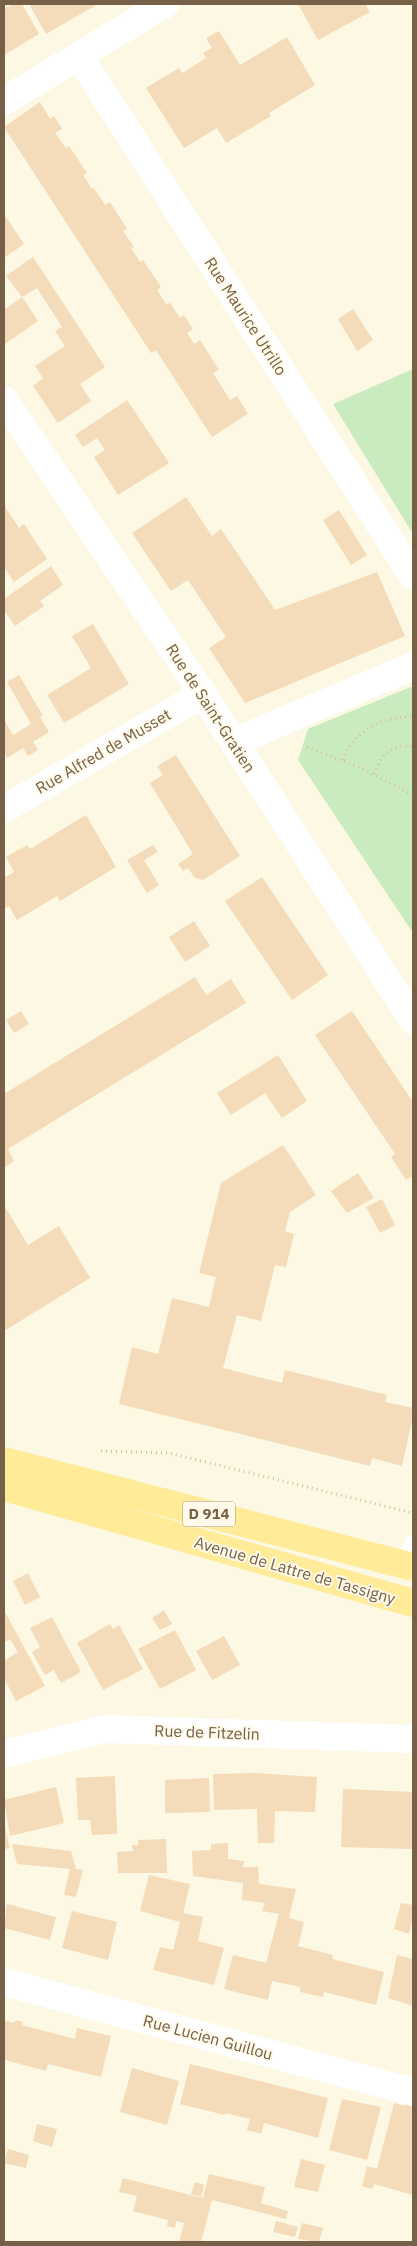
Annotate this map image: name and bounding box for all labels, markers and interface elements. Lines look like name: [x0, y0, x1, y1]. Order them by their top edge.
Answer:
street label: Rue Maurice Utrillo: [200, 253, 292, 379]
street label: Rue de Saint-Gratien: [162, 640, 260, 776]
street label: Rue Alfred de Musset: [32, 704, 174, 798]
road number: D 914: [183, 1502, 235, 1526]
street label: Avenue de Lattre de Tassigny: [192, 1532, 398, 1608]
street label: Rue de Fitzelin: [154, 1720, 260, 1744]
street label: Rue Lucien Guillou: [141, 2010, 275, 2064]

